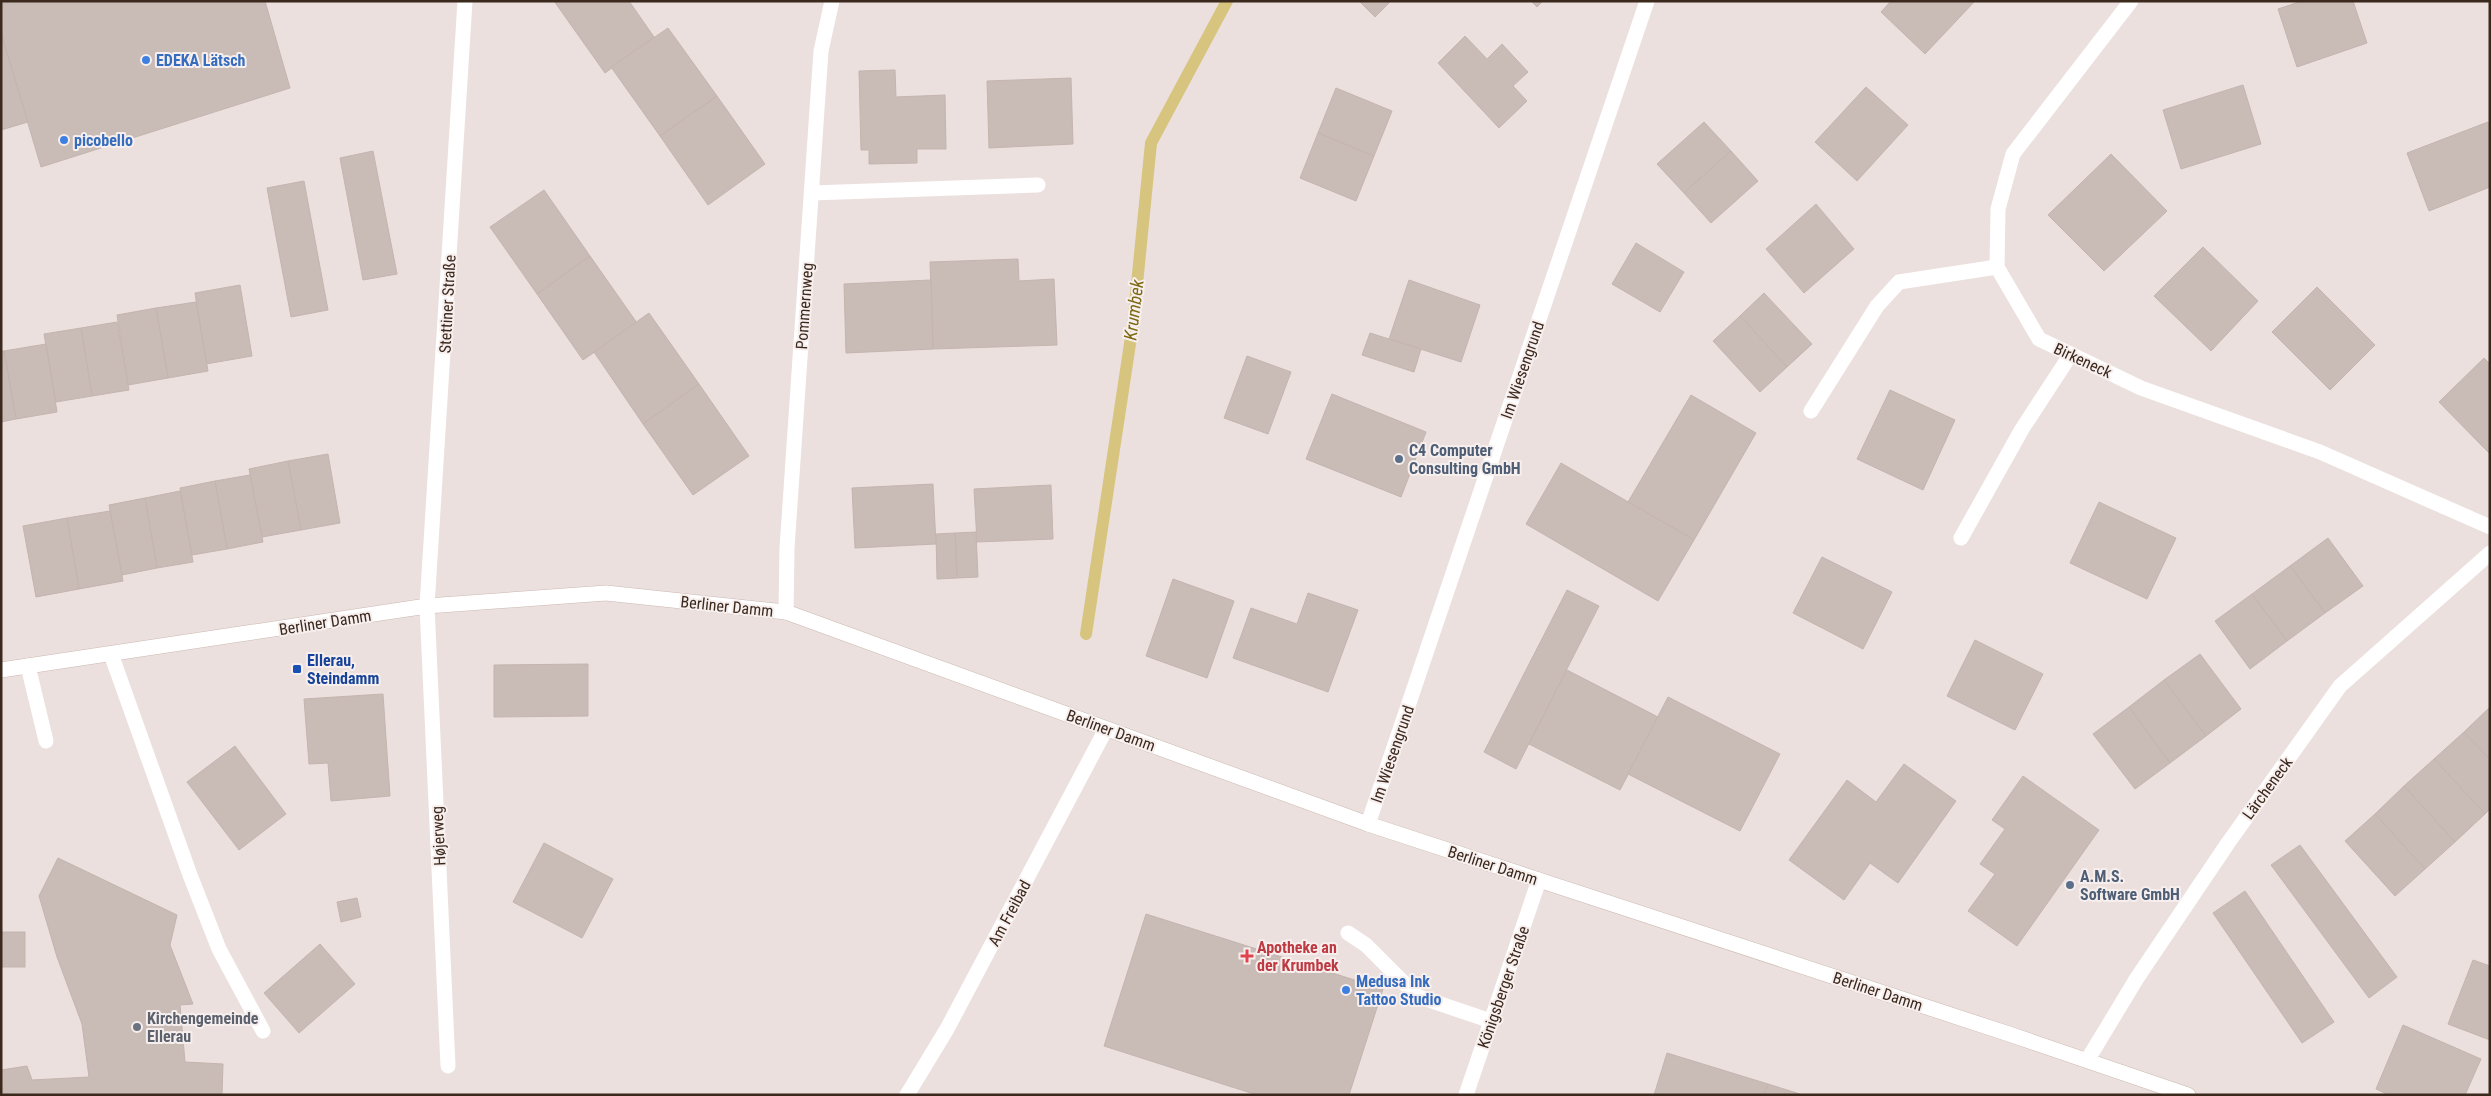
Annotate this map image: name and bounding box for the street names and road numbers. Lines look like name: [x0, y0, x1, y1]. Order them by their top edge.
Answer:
street label: Stettiner Straße: [435, 254, 460, 354]
street label: Pommernweg: [792, 262, 817, 350]
street label: Im Wiesengrund: [1497, 319, 1548, 421]
street label: Birkeneck: [2051, 339, 2115, 382]
street label: Berliner Damm: [680, 592, 774, 621]
street label: Berliner Damm: [278, 606, 373, 639]
street label: Im Wiesengrund: [1367, 703, 1418, 805]
street label: Berliner Damm: [1064, 706, 1158, 755]
street label: Lärcheneck: [2238, 753, 2297, 823]
street label: Højerweg: [427, 806, 450, 866]
street label: Berliner Damm: [1446, 842, 1540, 889]
street label: Am Freibad: [984, 877, 1035, 949]
street label: Königsberger Straße: [1474, 923, 1533, 1051]
street label: Berliner Damm: [1831, 968, 1925, 1015]

